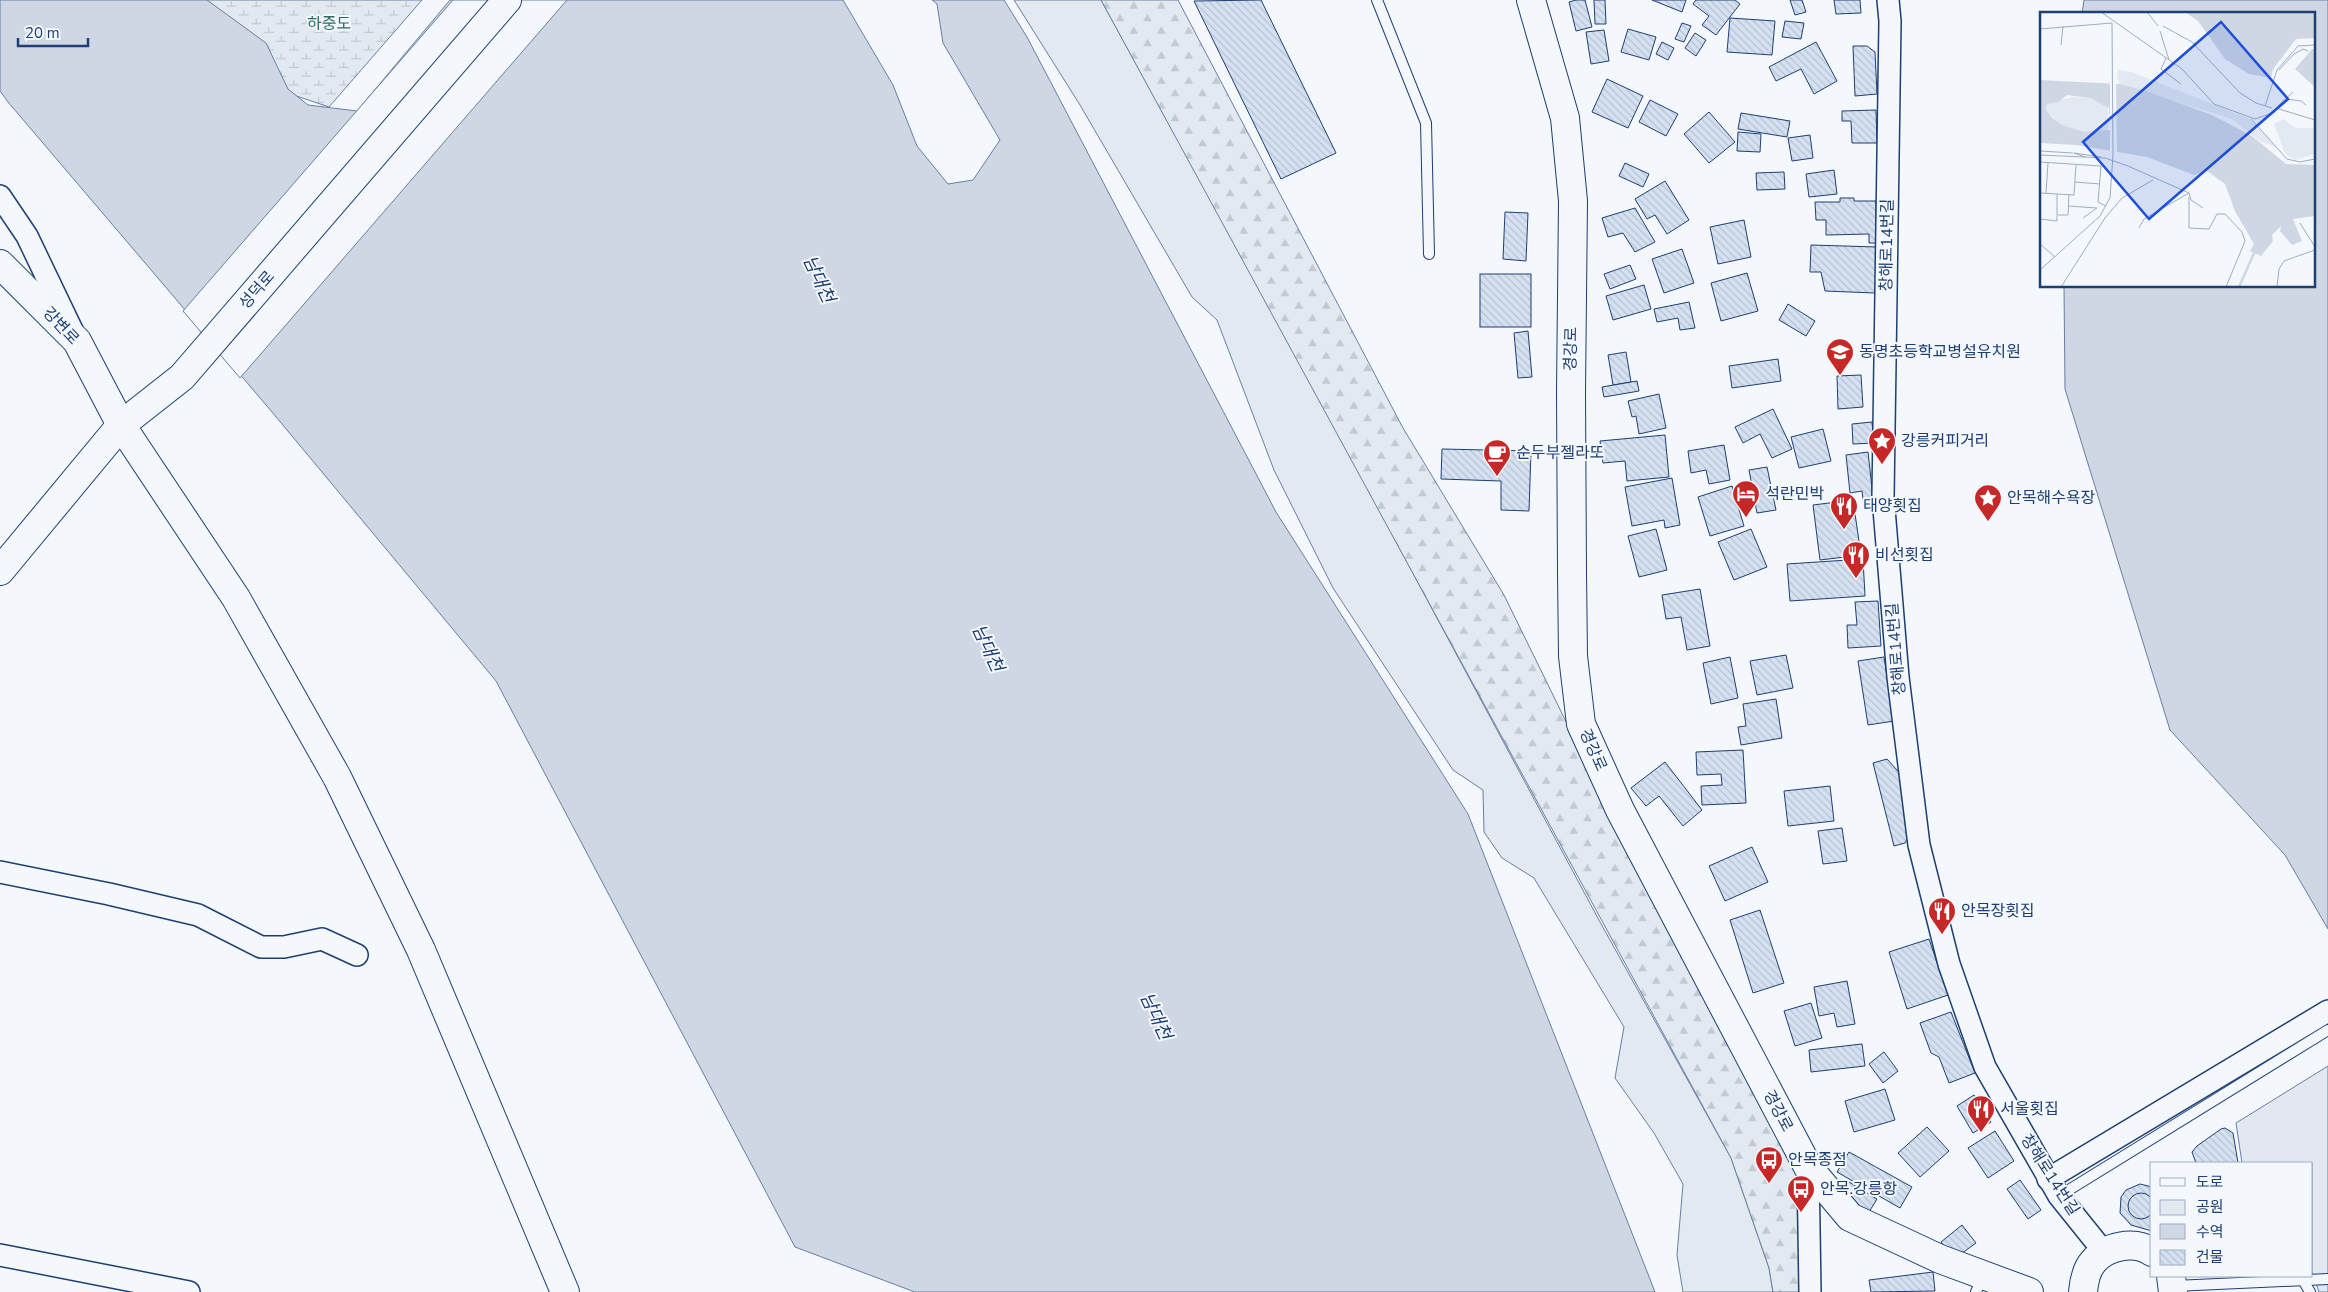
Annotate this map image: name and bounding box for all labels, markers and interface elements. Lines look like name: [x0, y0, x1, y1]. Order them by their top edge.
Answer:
inset map: [2040, 12, 2316, 288]
park label: 하중도: [307, 13, 351, 35]
scale bar: [18, 15, 88, 47]
text: 20 m: [25, 23, 60, 43]
street label: 창해로14번길: [1875, 198, 1899, 292]
water label: 남대천: [798, 251, 841, 309]
street label: 성덕로: [234, 266, 280, 314]
street label: 강변로: [38, 302, 84, 350]
street label: 경강로: [1560, 326, 1582, 371]
school or university icon: 동명초등학교병설유치원: [1825, 337, 1855, 376]
place label: 동명초등학교병설유치원: [1859, 341, 2021, 363]
place icon: 강릉커피거리: [1867, 426, 1897, 465]
place label: 강릉커피거리: [1901, 430, 1989, 452]
cafe icon: 순두부젤라또: [1482, 438, 1512, 477]
place label: 순두부젤라또: [1516, 442, 1604, 464]
hotel icon: 석란민박: [1731, 479, 1761, 518]
place label: 석란민박: [1765, 483, 1824, 505]
place icon: 안목해수욕장: [1973, 483, 2003, 522]
place label: 안목해수욕장: [2007, 487, 2096, 509]
restaurant icon: 태양횟집: [1829, 491, 1859, 530]
place label: 태양횟집: [1863, 495, 1922, 517]
restaurant icon: 비선횟집: [1841, 540, 1871, 579]
place label: 비선횟집: [1875, 544, 1934, 566]
street label: 창해로14번길: [1881, 602, 1911, 696]
water label: 남대천: [967, 620, 1010, 678]
street label: 경강로: [1574, 725, 1612, 775]
restaurant icon: 안목장횟집: [1927, 896, 1957, 935]
place label: 안목장횟집: [1961, 900, 2035, 922]
water label: 남대천: [1135, 988, 1178, 1046]
street label: 경강로: [1758, 1086, 1798, 1136]
restaurant icon: 서울횟집: [1966, 1094, 1996, 1133]
place label: 서울횟집: [2000, 1098, 2059, 1120]
street label: 창해로14번길: [2015, 1130, 2085, 1220]
bus stop icon: 안목종점: [1754, 1145, 1784, 1184]
place label: 안목종점: [1788, 1149, 1847, 1171]
legend: [2150, 1162, 2313, 1277]
text: 도로: [2196, 1172, 2224, 1192]
bus stop icon: 안목.강릉항: [1786, 1174, 1816, 1213]
place label: 안목.강릉항: [1820, 1178, 1898, 1200]
text: 공원: [2196, 1197, 2224, 1217]
text: 수역: [2196, 1222, 2224, 1242]
text: 건물: [2196, 1247, 2224, 1267]

